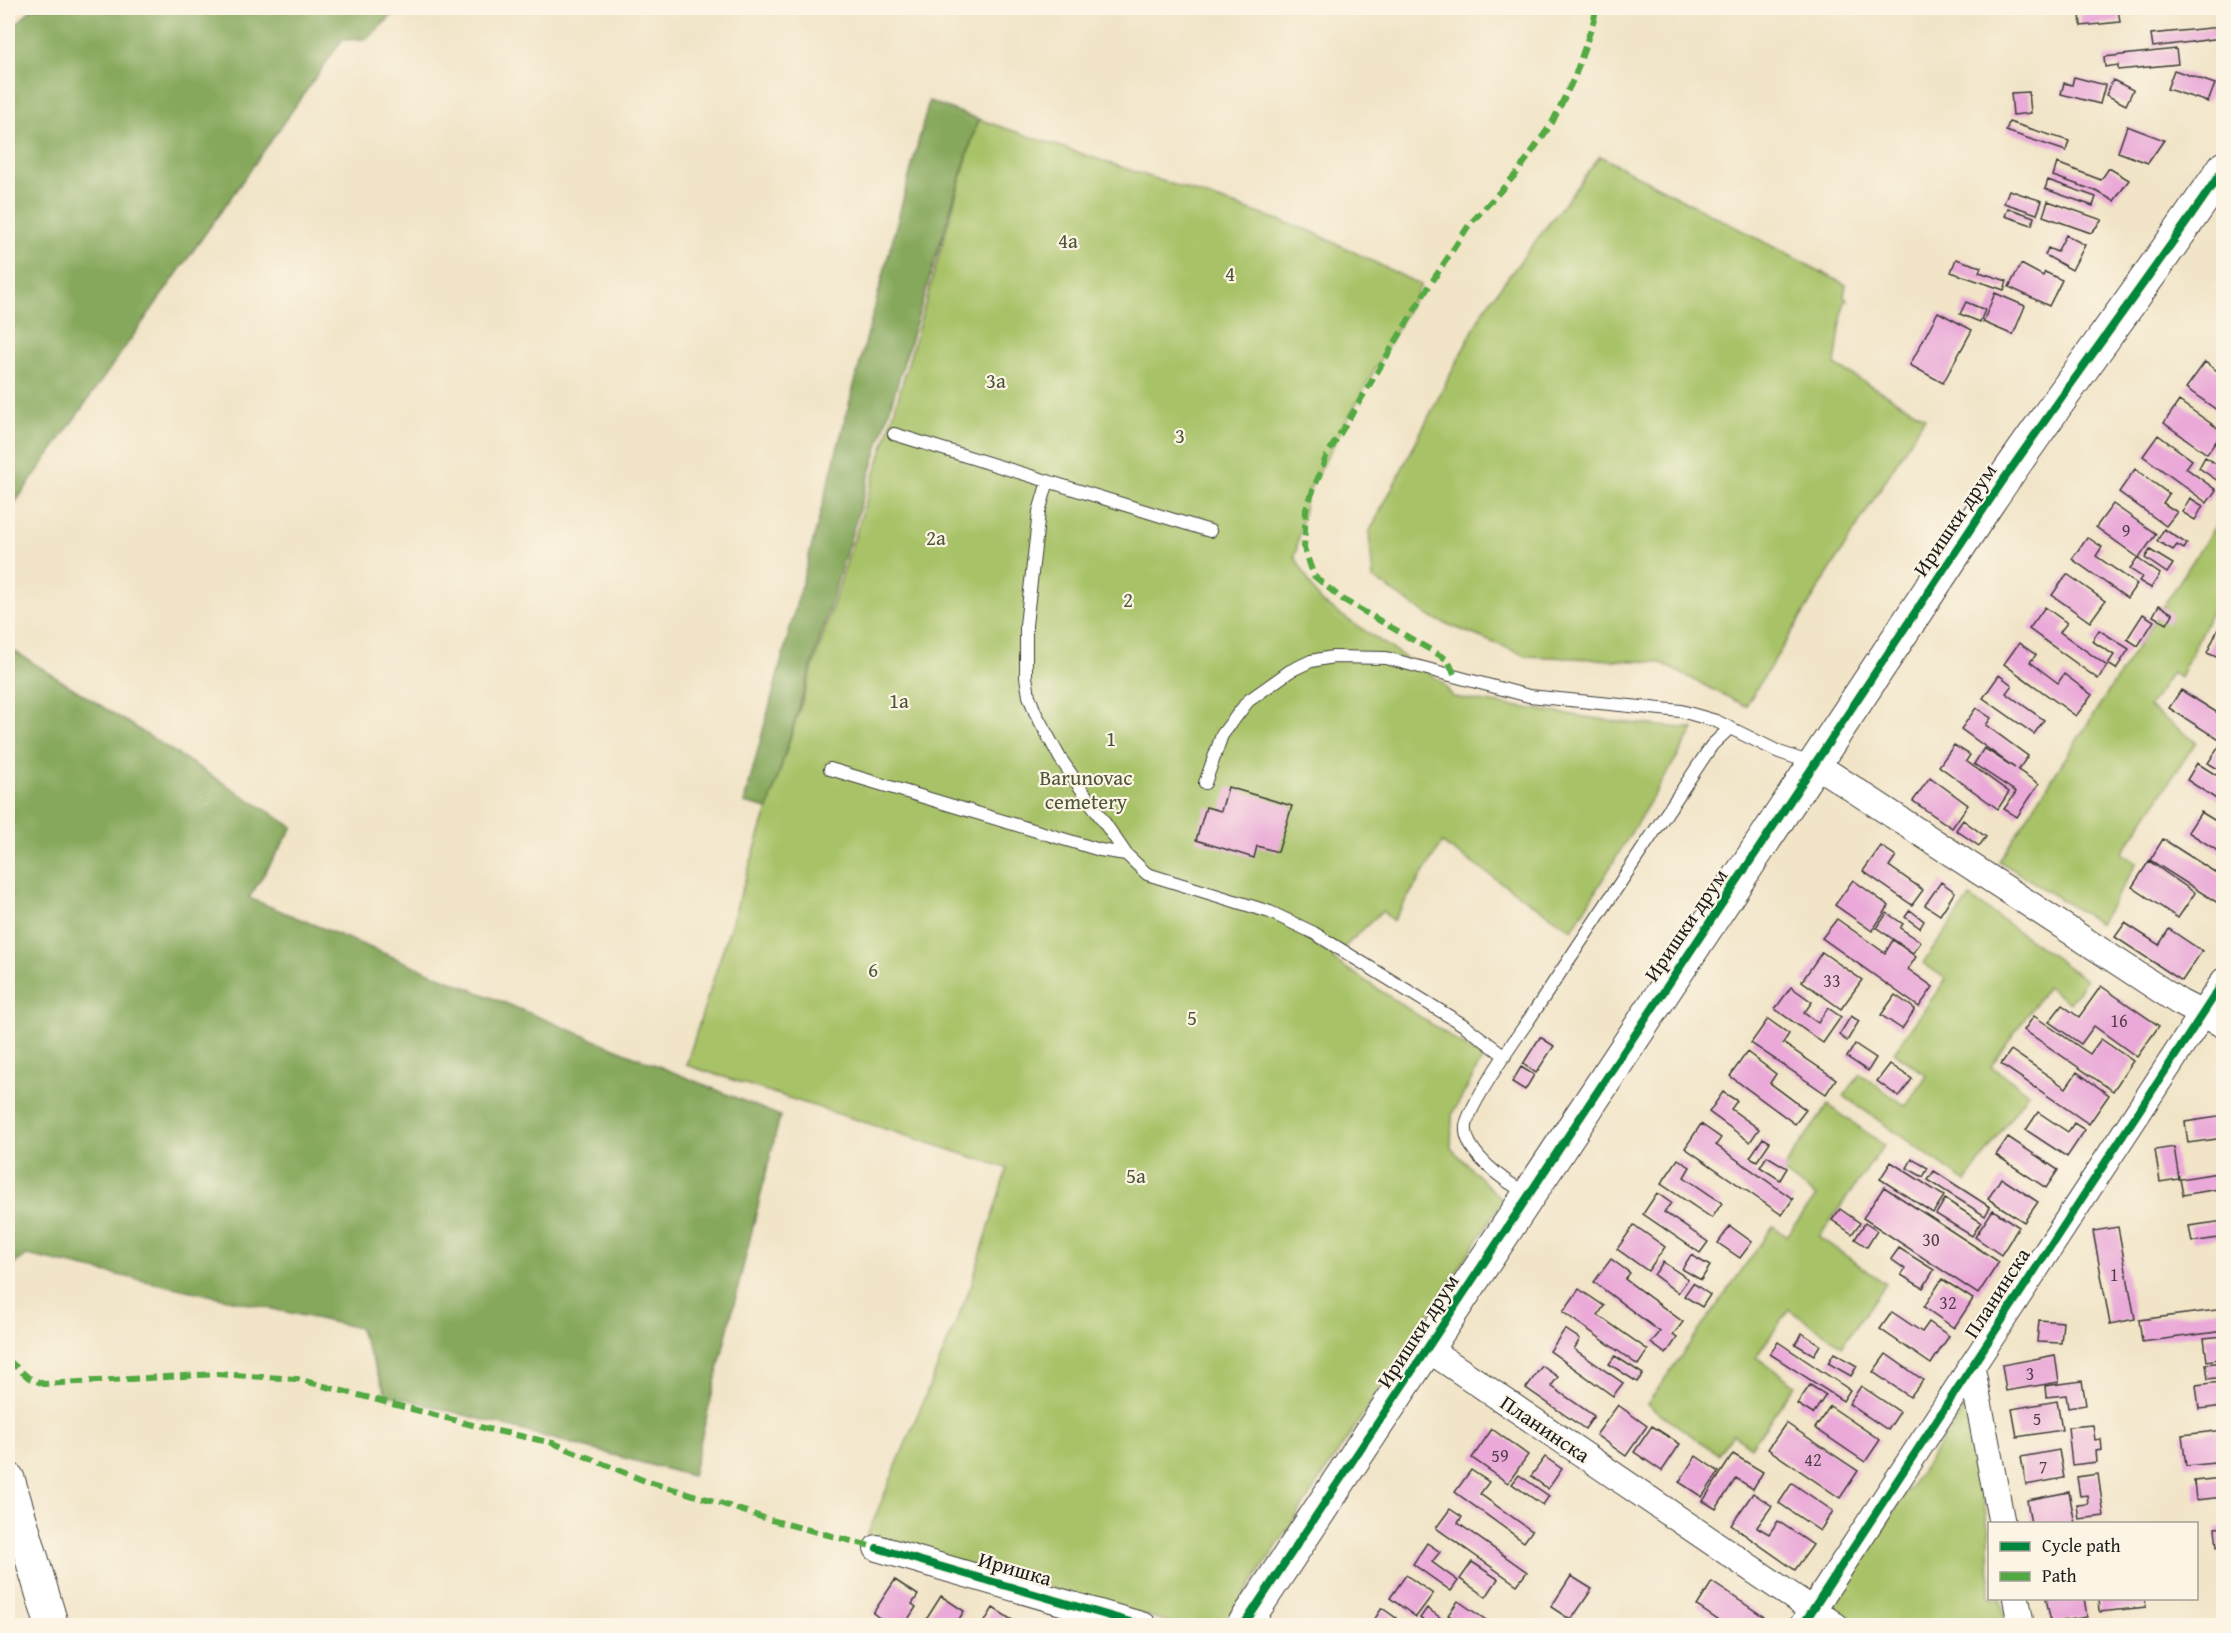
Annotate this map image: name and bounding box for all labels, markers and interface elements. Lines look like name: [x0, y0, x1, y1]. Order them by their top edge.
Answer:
park label: 4a: [1058, 225, 1078, 256]
park label: 4: [1225, 258, 1235, 289]
park label: 3a: [986, 365, 1006, 396]
park label: 3: [1175, 420, 1185, 451]
street label: Иришки друм: [1905, 457, 2004, 582]
house number: 9: [2122, 517, 2130, 544]
park label: 2a: [926, 522, 946, 553]
park label: 2: [1123, 584, 1133, 615]
park label: 1a: [889, 685, 909, 716]
park label: 1: [1106, 723, 1116, 754]
park label: Barunovac cemetery: [1039, 762, 1133, 817]
street label: Иришки друм: [1636, 862, 1735, 987]
park label: 6: [868, 954, 878, 985]
house number: 33: [1823, 967, 1841, 994]
park label: 5: [1187, 1002, 1197, 1033]
house number: 16: [2110, 1007, 2128, 1034]
park label: 5a: [1126, 1160, 1146, 1191]
house number: 30: [1922, 1226, 1940, 1253]
street label: Планинска: [1956, 1241, 2037, 1344]
house number: 1: [2110, 1261, 2118, 1288]
street label: Иришки друм: [1369, 1268, 1466, 1394]
house number: 32: [1939, 1289, 1957, 1316]
house number: 3: [2026, 1360, 2034, 1387]
street label: Планинска: [1494, 1387, 1596, 1470]
house number: 5: [2033, 1405, 2041, 1432]
house number: 59: [1491, 1442, 1509, 1469]
house number: 42: [1804, 1446, 1822, 1473]
house number: 7: [2039, 1453, 2047, 1480]
legend: [1988, 1522, 2198, 1600]
text: Cycle path: [2042, 1532, 2121, 1559]
street label: Иришка: [975, 1543, 1055, 1594]
text: Path: [2042, 1562, 2077, 1589]

